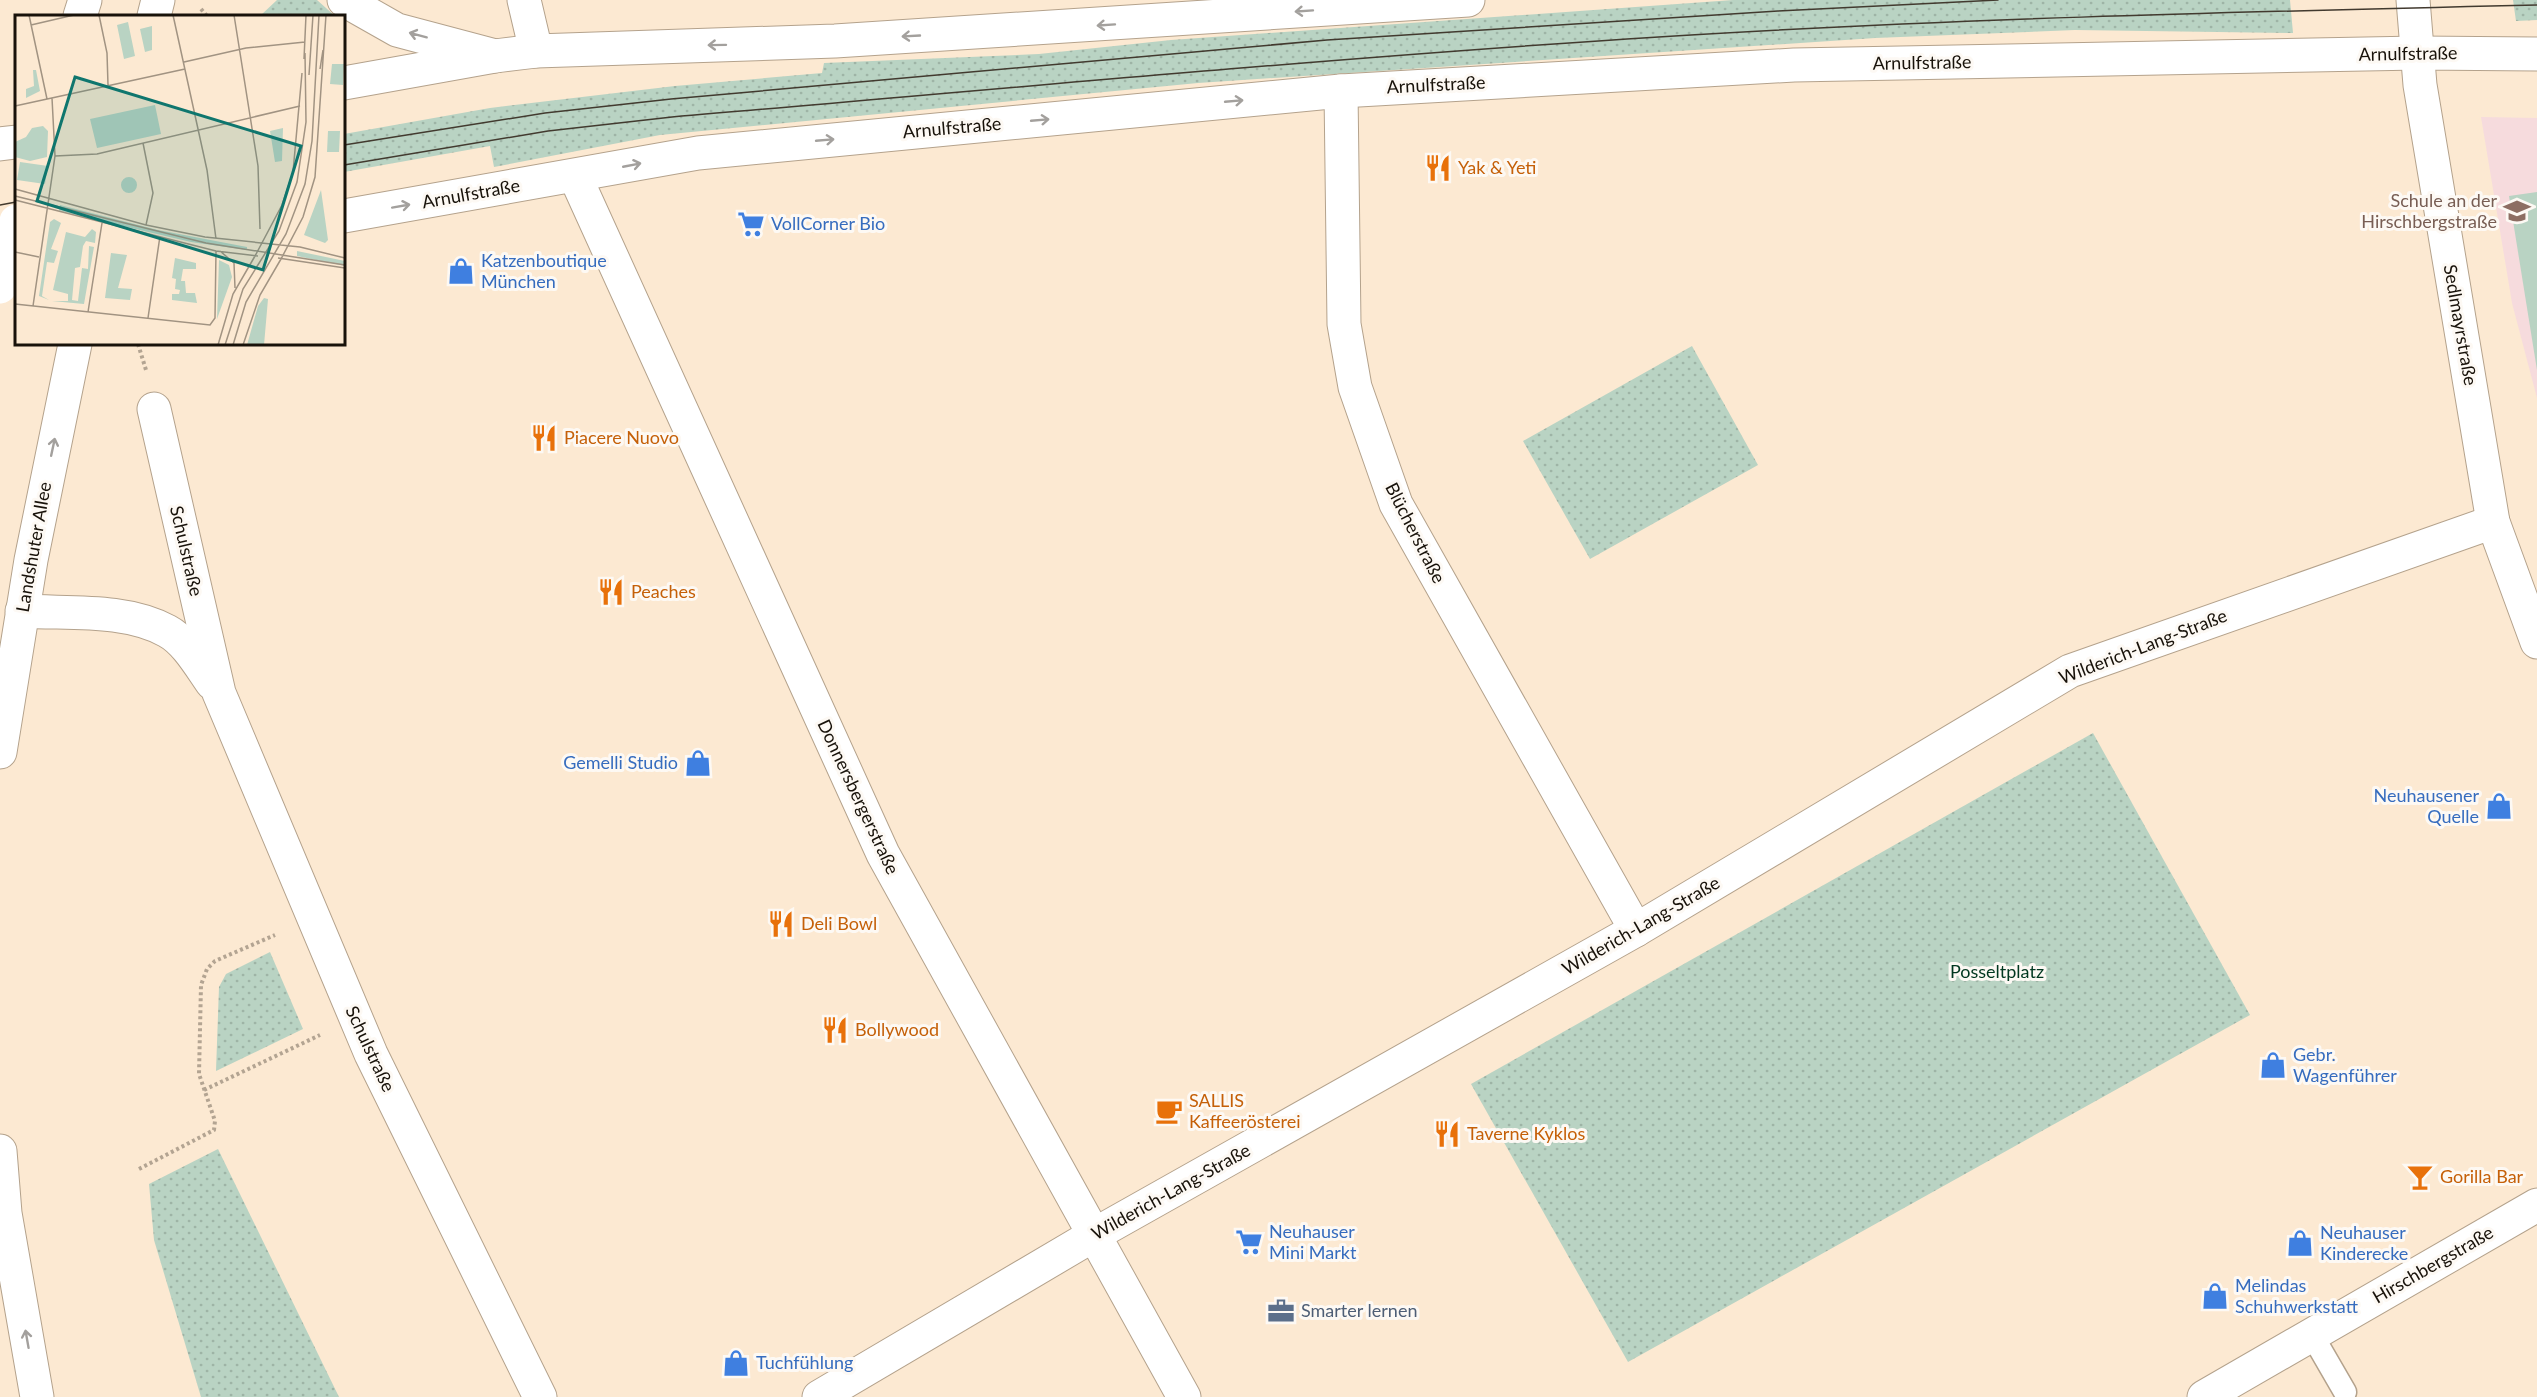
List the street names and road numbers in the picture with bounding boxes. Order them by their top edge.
street label: Arnulfstraße [2358,41,2458,65]
street label: Arnulfstraße [1872,50,1972,74]
street label: Arnulfstraße [1386,70,1486,98]
street label: Arnulfstraße [902,112,1002,142]
street label: Arnulfstraße [420,174,521,212]
street label: Sedlmayrstraße [2440,263,2482,387]
street label: Blücherstraße [1381,479,1451,587]
street label: Landshuter Allee [11,480,55,614]
street label: Schulstraße [166,503,208,598]
street label: Wilderich-Lang-Straße [2055,604,2230,688]
street label: Donnersbergerstraße [813,716,904,878]
street label: Wilderich-Lang-Straße [1558,871,1723,979]
street label: Schulstraße [341,1002,400,1095]
street label: Wilderich-Lang-Straße [1087,1138,1254,1244]
street label: Hirschbergstraße [2368,1221,2497,1308]

